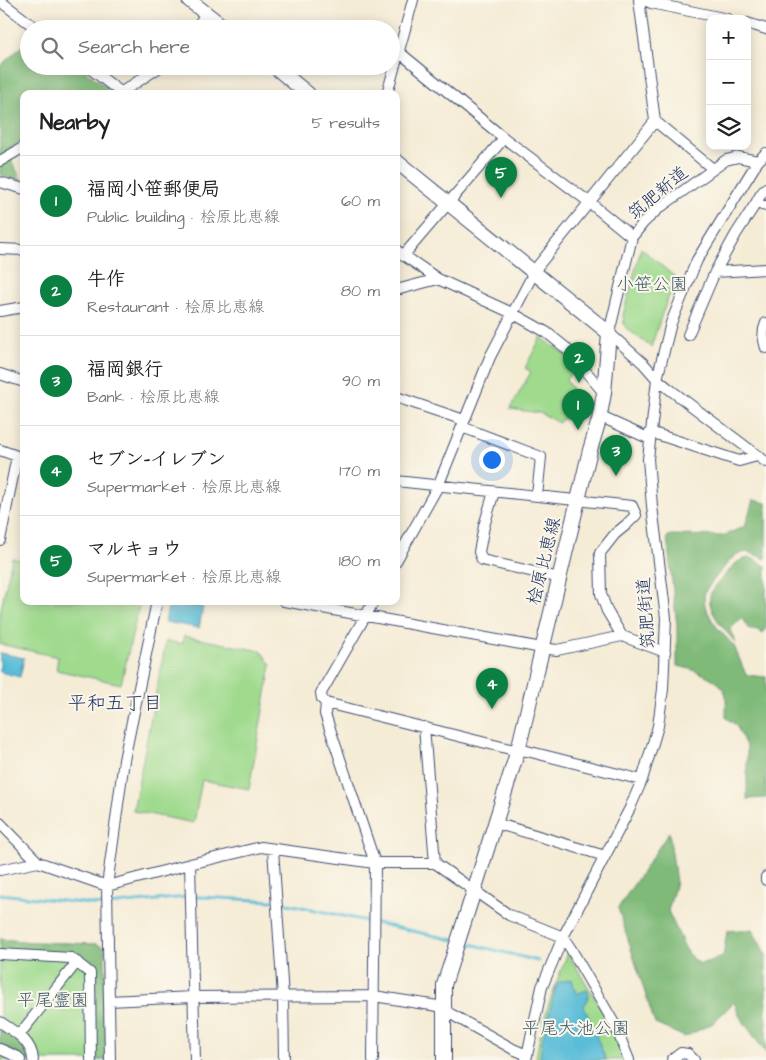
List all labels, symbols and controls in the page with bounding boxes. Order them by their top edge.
map controls [706,15,751,150]
button: + [706,15,751,60]
search box [20,20,400,75]
icon: search [38,34,66,62]
text: Search here [78,34,190,61]
button: − [706,60,751,105]
button: layers [706,105,751,150]
text: Nearby [40,108,110,137]
text: 5 results [312,112,380,134]
pin: 5 [485,157,517,198]
street label: 筑肥新道 [622,160,694,226]
text: 福岡小笹郵便局 [87,176,220,203]
text: 1 [55,190,57,212]
text: 60 m [341,190,380,212]
text: Public building · 桧原比恵線 [87,206,280,228]
text: 牛作 [87,266,125,293]
park label: 小笹公園 [616,272,688,297]
text: 2 [51,280,61,302]
text: 80 m [341,280,380,302]
text: Restaurant · 桧原比恵線 [87,296,264,318]
pin: 2 [563,342,595,383]
text: 福岡銀行 [87,356,163,383]
text: 3 [52,370,60,392]
text: 90 m [342,370,380,392]
text: Bank · 桧原比恵線 [87,386,219,408]
pin: 1 [562,389,594,430]
pin: 3 [600,435,632,476]
text: セブン-イレブン [87,446,226,473]
your location [479,447,505,473]
text: 4 [51,460,61,482]
text: 170 m [339,460,380,482]
text: Supermarket · 桧原比恵線 [87,476,281,498]
street label: 桧原比恵線 [521,514,567,608]
text: マルキョウ [87,536,182,563]
text: 5 [50,550,62,572]
text: 180 m [339,550,380,572]
text: Supermarket · 桧原比恵線 [87,566,281,588]
street label: 筑肥街道 [631,576,661,650]
pin: 4 [476,668,508,709]
district label: 平和五丁目 [67,690,163,717]
park label: 平尾霊園 [17,988,89,1013]
park label: 平尾大池公園 [522,1016,630,1041]

